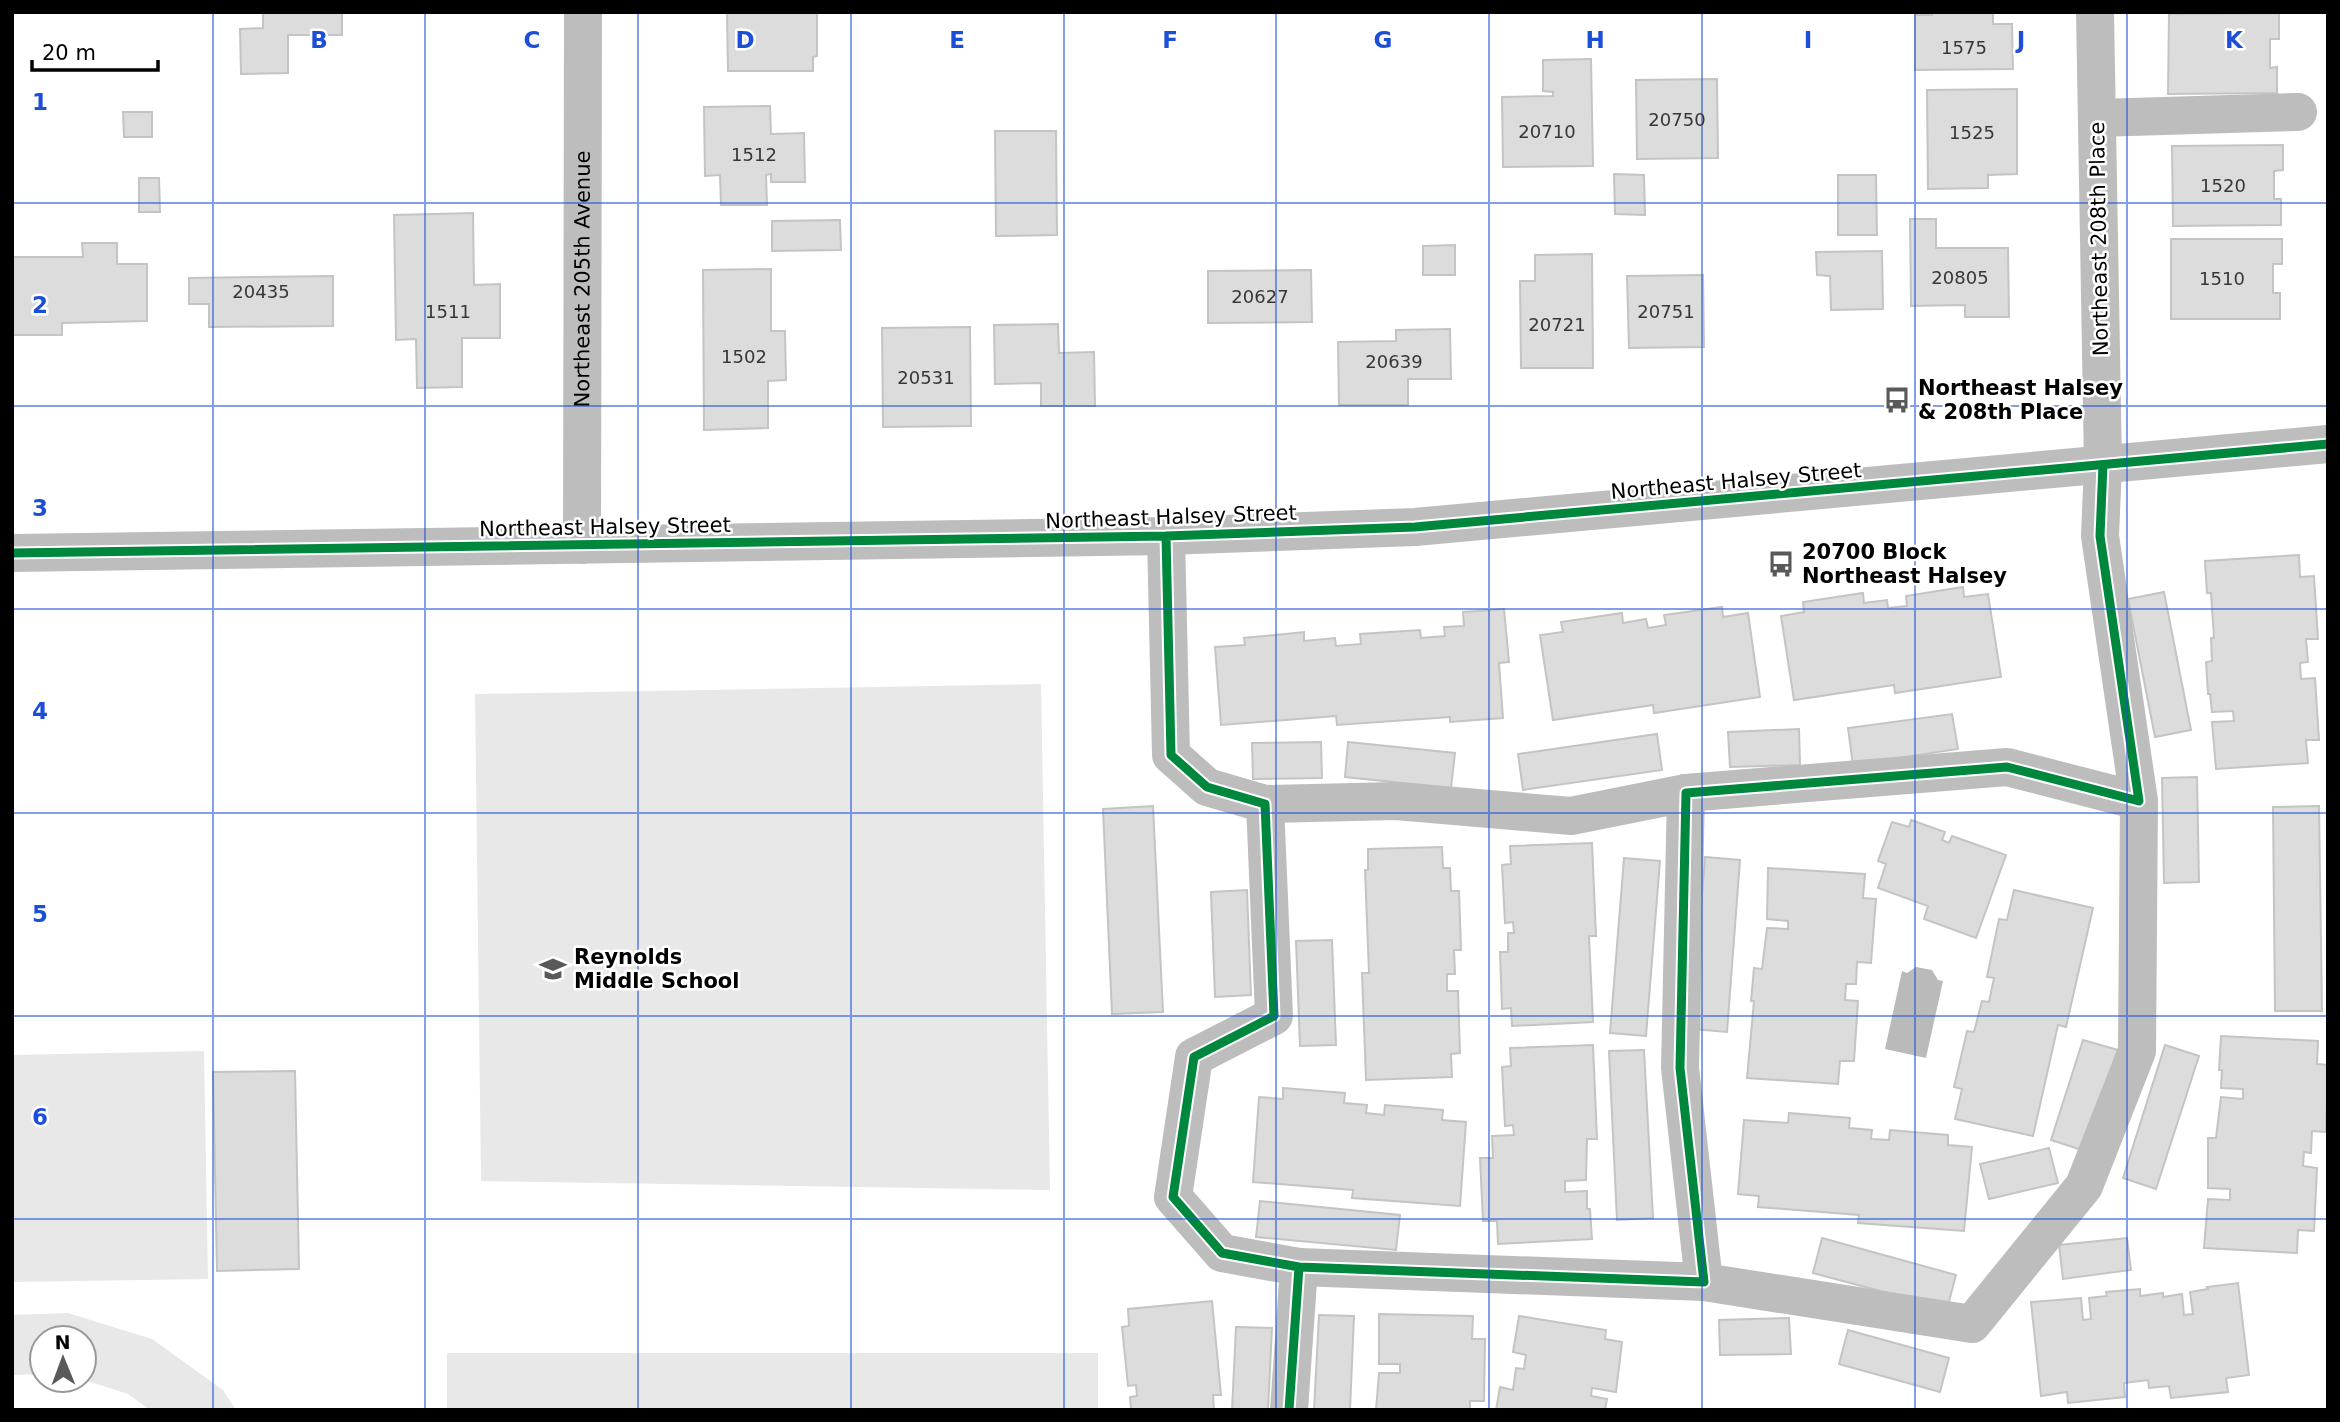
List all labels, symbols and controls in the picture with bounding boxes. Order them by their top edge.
text: B [310,27,328,53]
text: C [524,27,540,53]
text: D [735,27,755,53]
text: E [949,27,965,53]
text: F [1162,27,1178,53]
text: G [1374,27,1392,53]
text: H [1585,27,1605,53]
text: I [1804,27,1812,53]
text: J [2015,27,2025,53]
text: K [2225,27,2244,53]
scale bar [32,28,158,72]
house number: 1575 [1941,37,1987,58]
text: 20 m [42,41,96,65]
text: 1 [32,89,48,115]
house number: 20750 [1648,109,1706,130]
house number: 20710 [1518,121,1576,142]
house number: 1525 [1949,122,1995,143]
street label: Northeast 208th Place [2085,122,2113,356]
house number: 1512 [731,144,777,165]
street label: Northeast 205th Avenue [570,151,595,407]
house number: 1520 [2200,175,2246,196]
house number: 20805 [1931,267,1989,288]
house number: 1510 [2199,268,2245,289]
house number: 20435 [232,281,290,302]
house number: 20627 [1231,286,1289,307]
text: 2 [32,292,48,318]
house number: 1511 [425,301,471,322]
house number: 20751 [1637,301,1695,322]
house number: 20721 [1528,314,1586,335]
house number: 1502 [721,346,767,367]
house number: 20639 [1365,351,1423,372]
house number: 20531 [897,367,955,388]
place label: Northeast Halsey & 208th Place [1918,376,2123,424]
bus stop icon: Northeast Halsey & 208th Place [1882,385,1912,415]
street label: Northeast Halsey Street [1610,458,1862,504]
text: 3 [32,495,48,521]
street label: Northeast Halsey Street [1045,501,1297,533]
street label: Northeast Halsey Street [479,513,731,541]
place label: 20700 Block Northeast Halsey [1802,540,2007,588]
bus stop icon: 20700 Block Northeast Halsey [1766,549,1796,579]
text: 4 [32,698,48,724]
text: 5 [32,901,48,927]
place label: Reynolds Middle School [574,945,740,993]
school or university icon: Reynolds Middle School [538,954,568,984]
text: 6 [32,1104,48,1130]
north arrow [28,1324,98,1394]
text: N [55,1331,71,1353]

